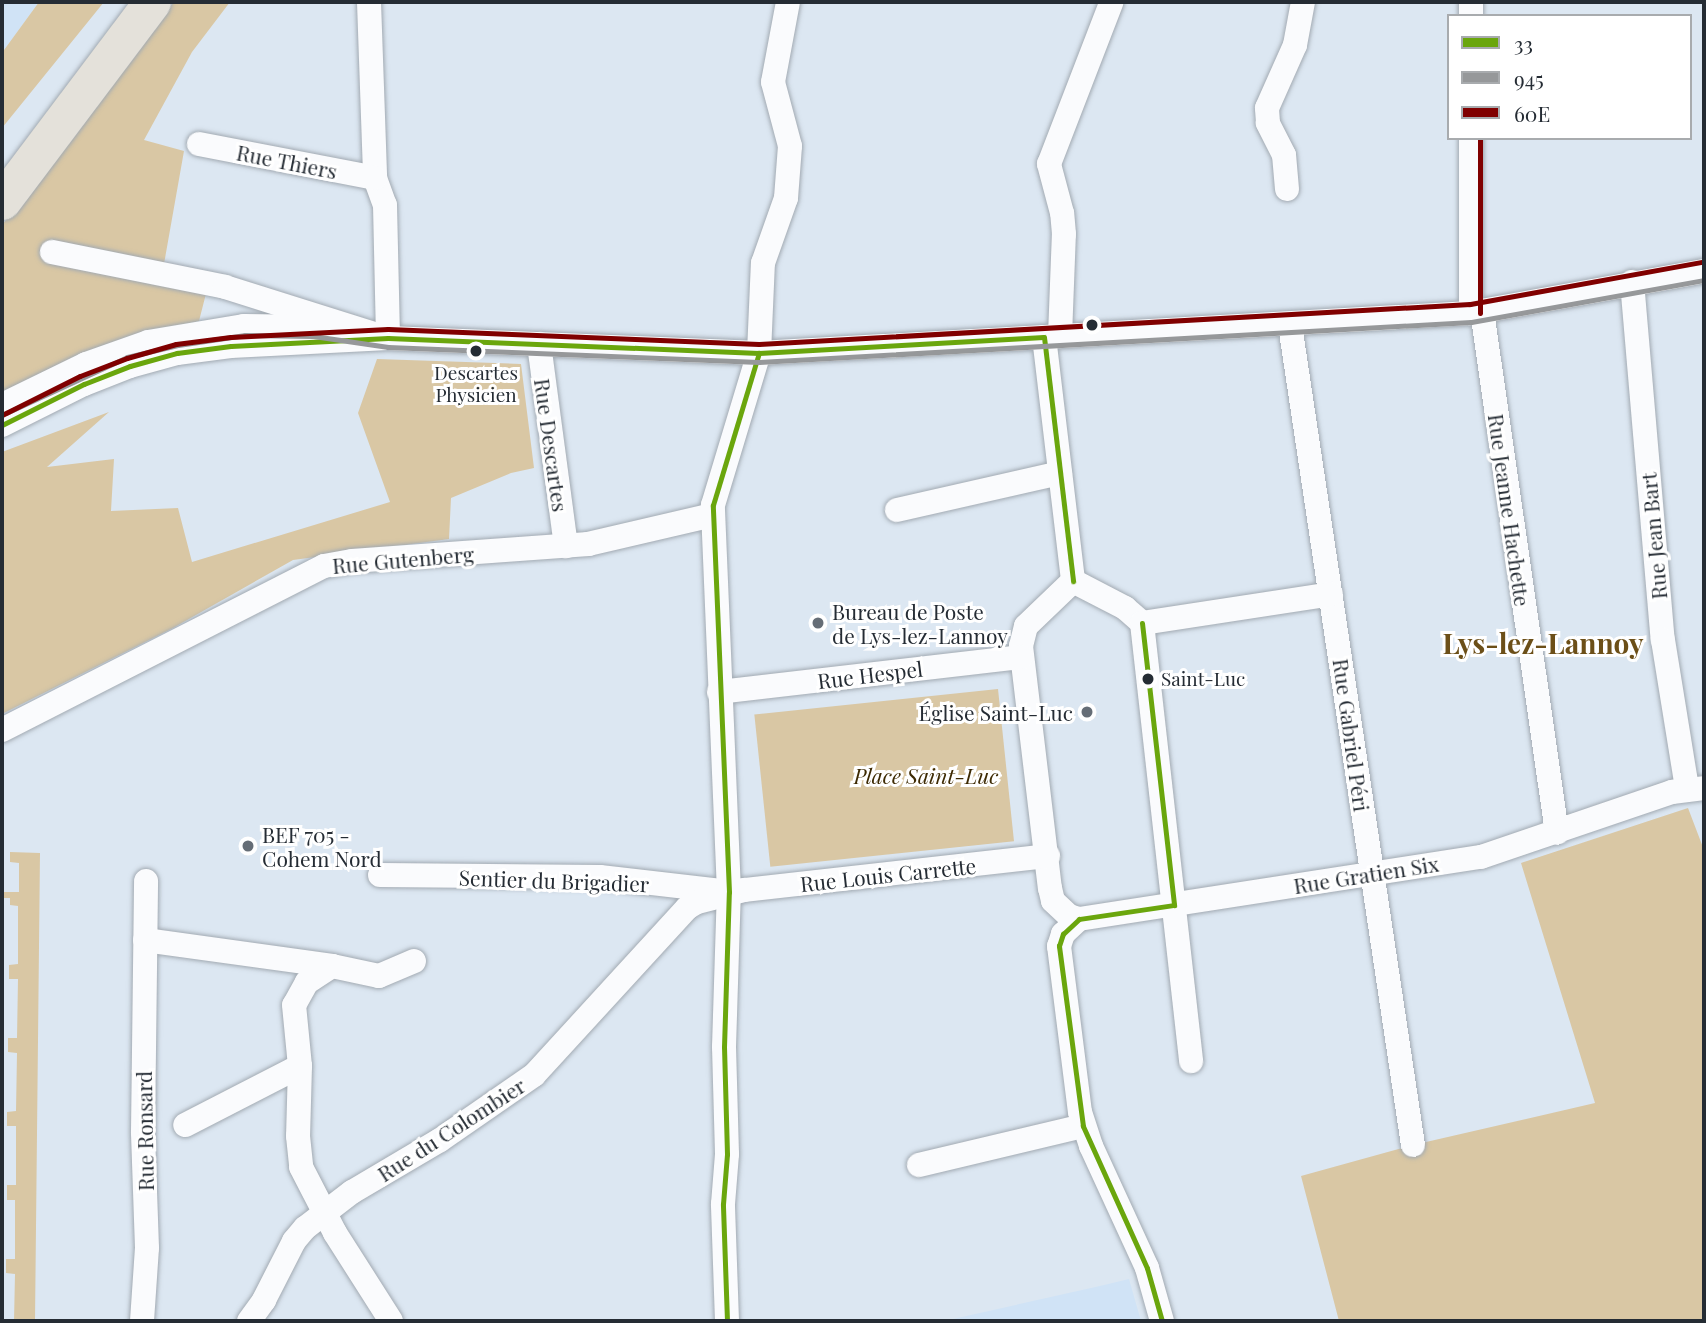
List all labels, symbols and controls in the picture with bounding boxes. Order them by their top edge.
legend [1447,14,1692,140]
text: 33 [1514,29,1533,57]
text: 945 [1514,64,1544,92]
text: 60E [1514,99,1550,127]
street label: Rue Thiers [234,139,340,183]
unlabelled marker [1085,318,1099,332]
marker: Descartes Physicien [469,344,483,358]
place label: Descartes Physicien [434,362,518,406]
street label: Rue Descartes [530,377,574,513]
street label: Rue Jeanne Hachette [1484,412,1536,608]
street label: Rue Jean Bart [1635,471,1671,601]
street label: Rue Gutenberg [331,540,475,578]
place label: Bureau de Poste de Lys-lez-Lannoy [832,598,1008,648]
marker: Bureau de Poste de Lys-lez-Lannoy [810,615,826,631]
district label: Lys-lez-Lannoy [1442,626,1644,660]
street label: Rue Hespel [816,655,924,693]
street label: Rue Gabriel Péri [1329,657,1375,813]
place label: Saint-Luc [1161,668,1245,690]
marker: Saint-Luc [1141,672,1155,686]
place label: Église Saint-Luc [919,699,1073,725]
marker: Église Saint-Luc [1079,704,1095,720]
park label: Place Saint-Luc [854,762,998,788]
place label: BEF 705 - Cohem Nord [262,821,382,871]
marker: BEF 705 - Cohem Nord [240,838,256,854]
street label: Rue Gratien Six [1292,850,1440,898]
street label: Rue Louis Carrette [799,852,977,896]
street label: Sentier du Brigadier [458,864,650,896]
street label: Rue Ronsard [130,1071,158,1191]
street label: Rue du Colombier [372,1072,530,1186]

